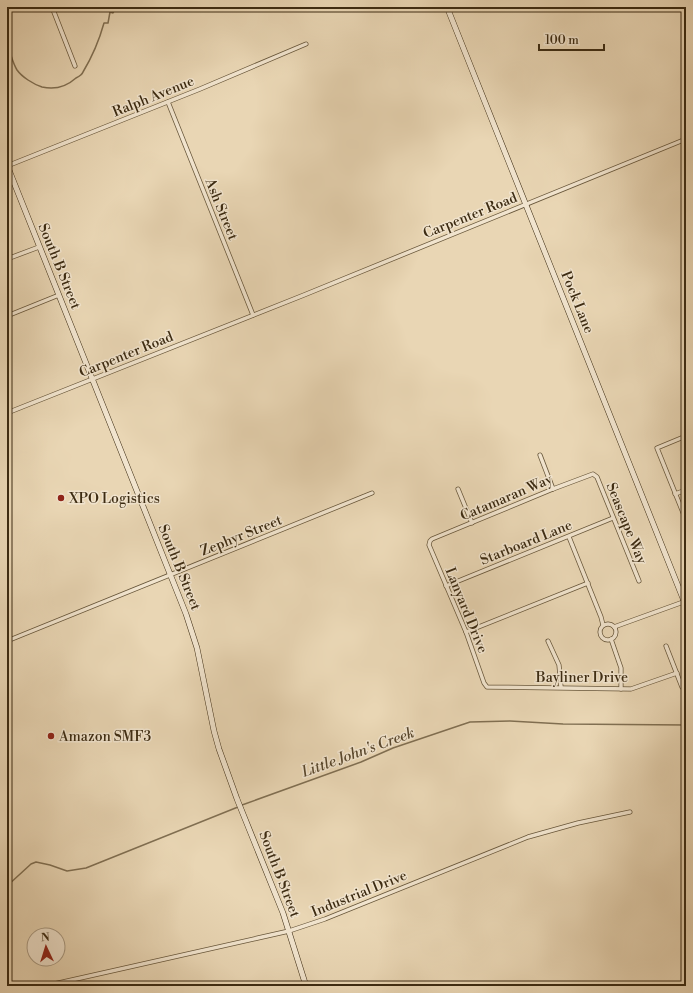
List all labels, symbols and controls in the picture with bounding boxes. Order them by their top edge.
scale bar [539,26,604,52]
text: 100 m [545,33,579,48]
street label: Ralph Avenue [110,72,197,122]
street label: Ash Street [200,175,242,243]
street label: Carpenter Road [421,189,520,243]
street label: South B Street [34,221,84,312]
street label: Pock Lane [556,269,598,336]
street label: Carpenter Road [77,328,176,382]
street label: Catamaran Way [458,470,555,525]
street label: Seascape Way [602,480,651,567]
place label: XPO Logistics [68,490,160,508]
marker: XPO Logistics [56,493,66,503]
street label: Zephyr Street [198,511,285,560]
street label: Starboard Lane [478,516,575,570]
street label: South B Street [154,522,204,613]
street label: Lanyard Drive [441,565,491,656]
street label: Bayliner Drive [535,669,628,687]
water label: Little John's Creek [298,723,417,782]
place label: Amazon SMF3 [58,728,151,746]
marker: Amazon SMF3 [46,731,56,741]
street label: South B Street [254,829,304,920]
street label: Industrial Drive [309,867,410,921]
north arrow [26,927,66,967]
text: N [41,931,50,945]

